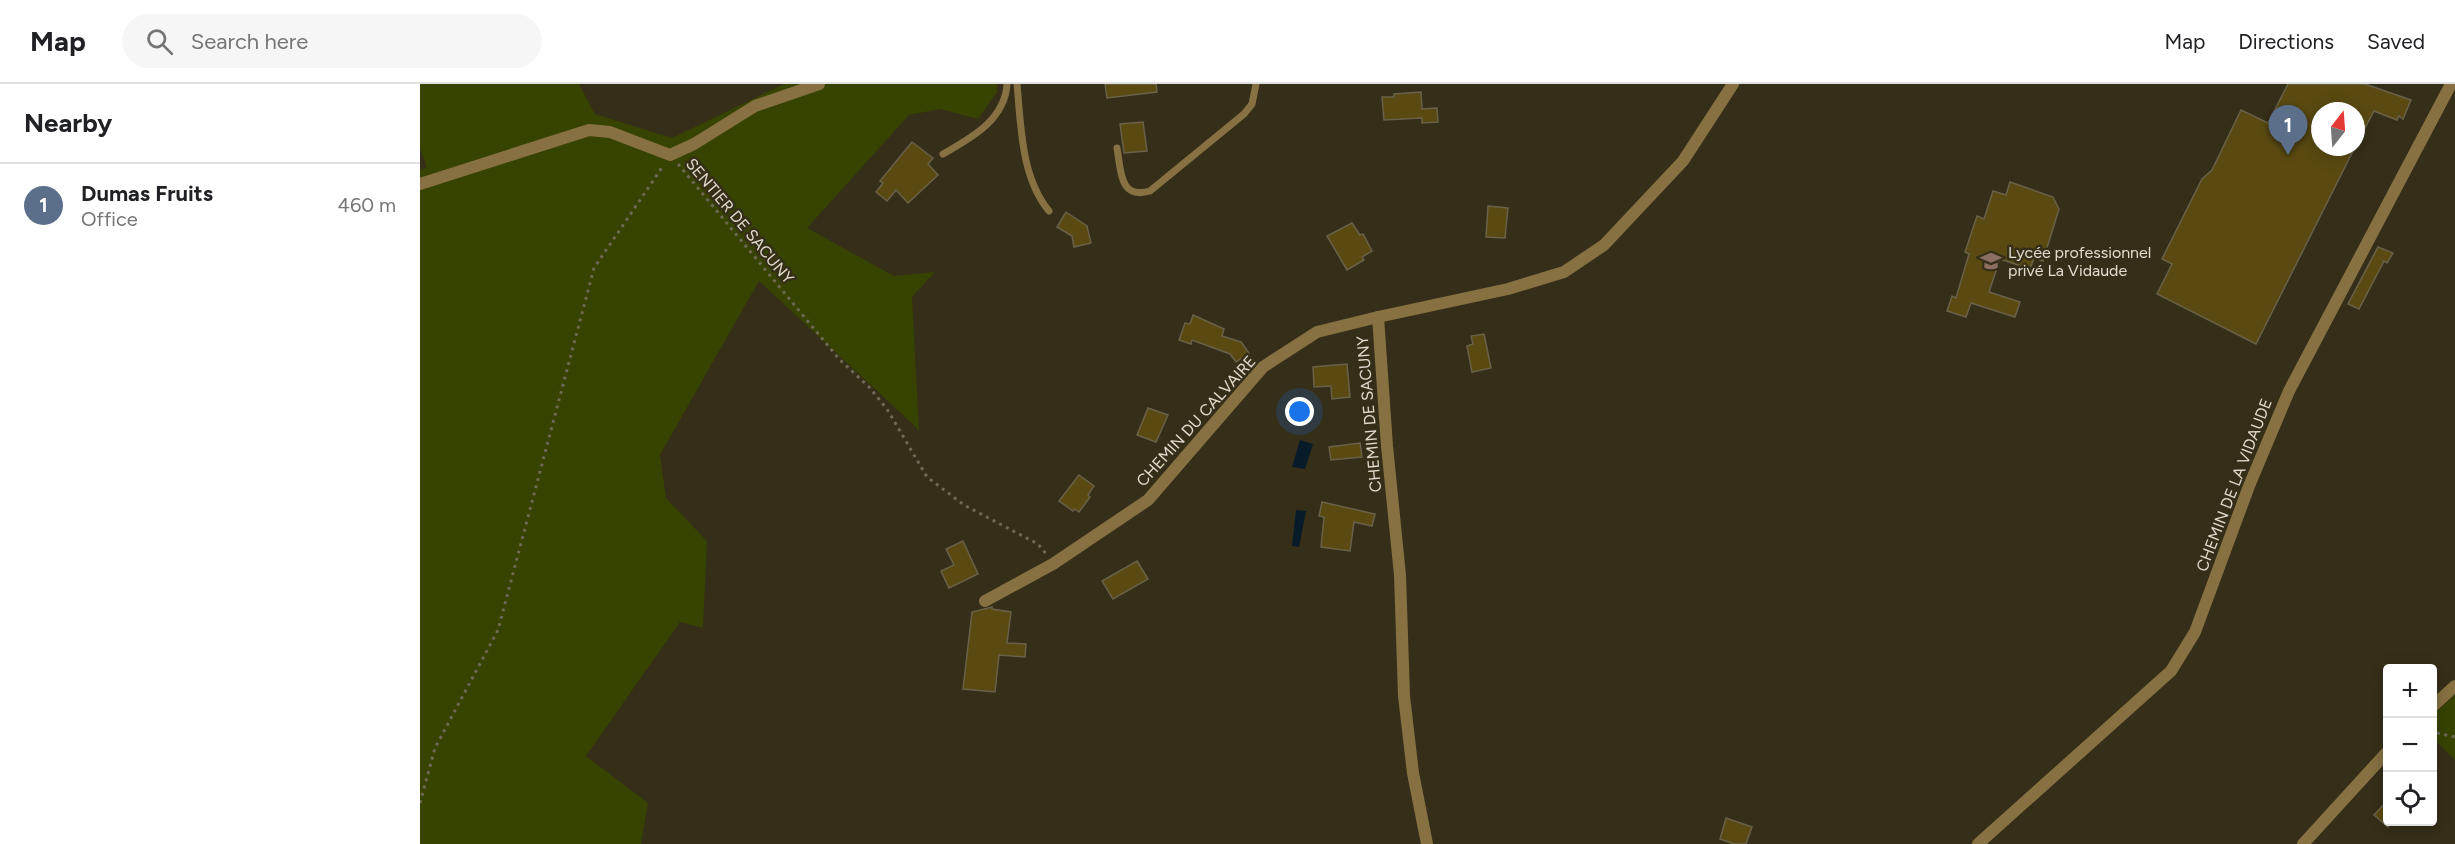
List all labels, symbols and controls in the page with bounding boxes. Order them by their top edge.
search box [122,14,542,68]
text: Map [30,24,86,58]
icon: search [143,25,176,58]
text: Search here [191,28,308,55]
text: Map [2164,29,2205,54]
text: Directions [2238,29,2334,54]
text: Saved [2367,29,2425,54]
north arrow [2311,102,2365,156]
pin: 1 [2268,106,2308,155]
text: Nearby [24,107,112,139]
street label: SENTIER DE SACUNY [682,154,798,288]
text: Dumas Fruits [81,180,213,207]
text: 1 [39,193,48,217]
text: 460 m [337,193,396,217]
text: Office [81,207,138,231]
place label: Lycée professionnel privé La Vidaude [2008,243,2151,280]
school or university icon: Lycée professionnel privé La Vidaude [1979,249,2003,273]
street label: CHEMIN DE SACUNY [1353,335,1385,493]
street label: CHEMIN DU CALVAIRE [1132,352,1260,490]
street label: CHEMIN DE LA VIDAUDE [2192,396,2276,574]
your location [1285,397,1314,426]
map controls [2383,664,2437,826]
button: + [2383,664,2437,718]
button: − [2383,718,2437,772]
button: locate [2383,772,2437,826]

